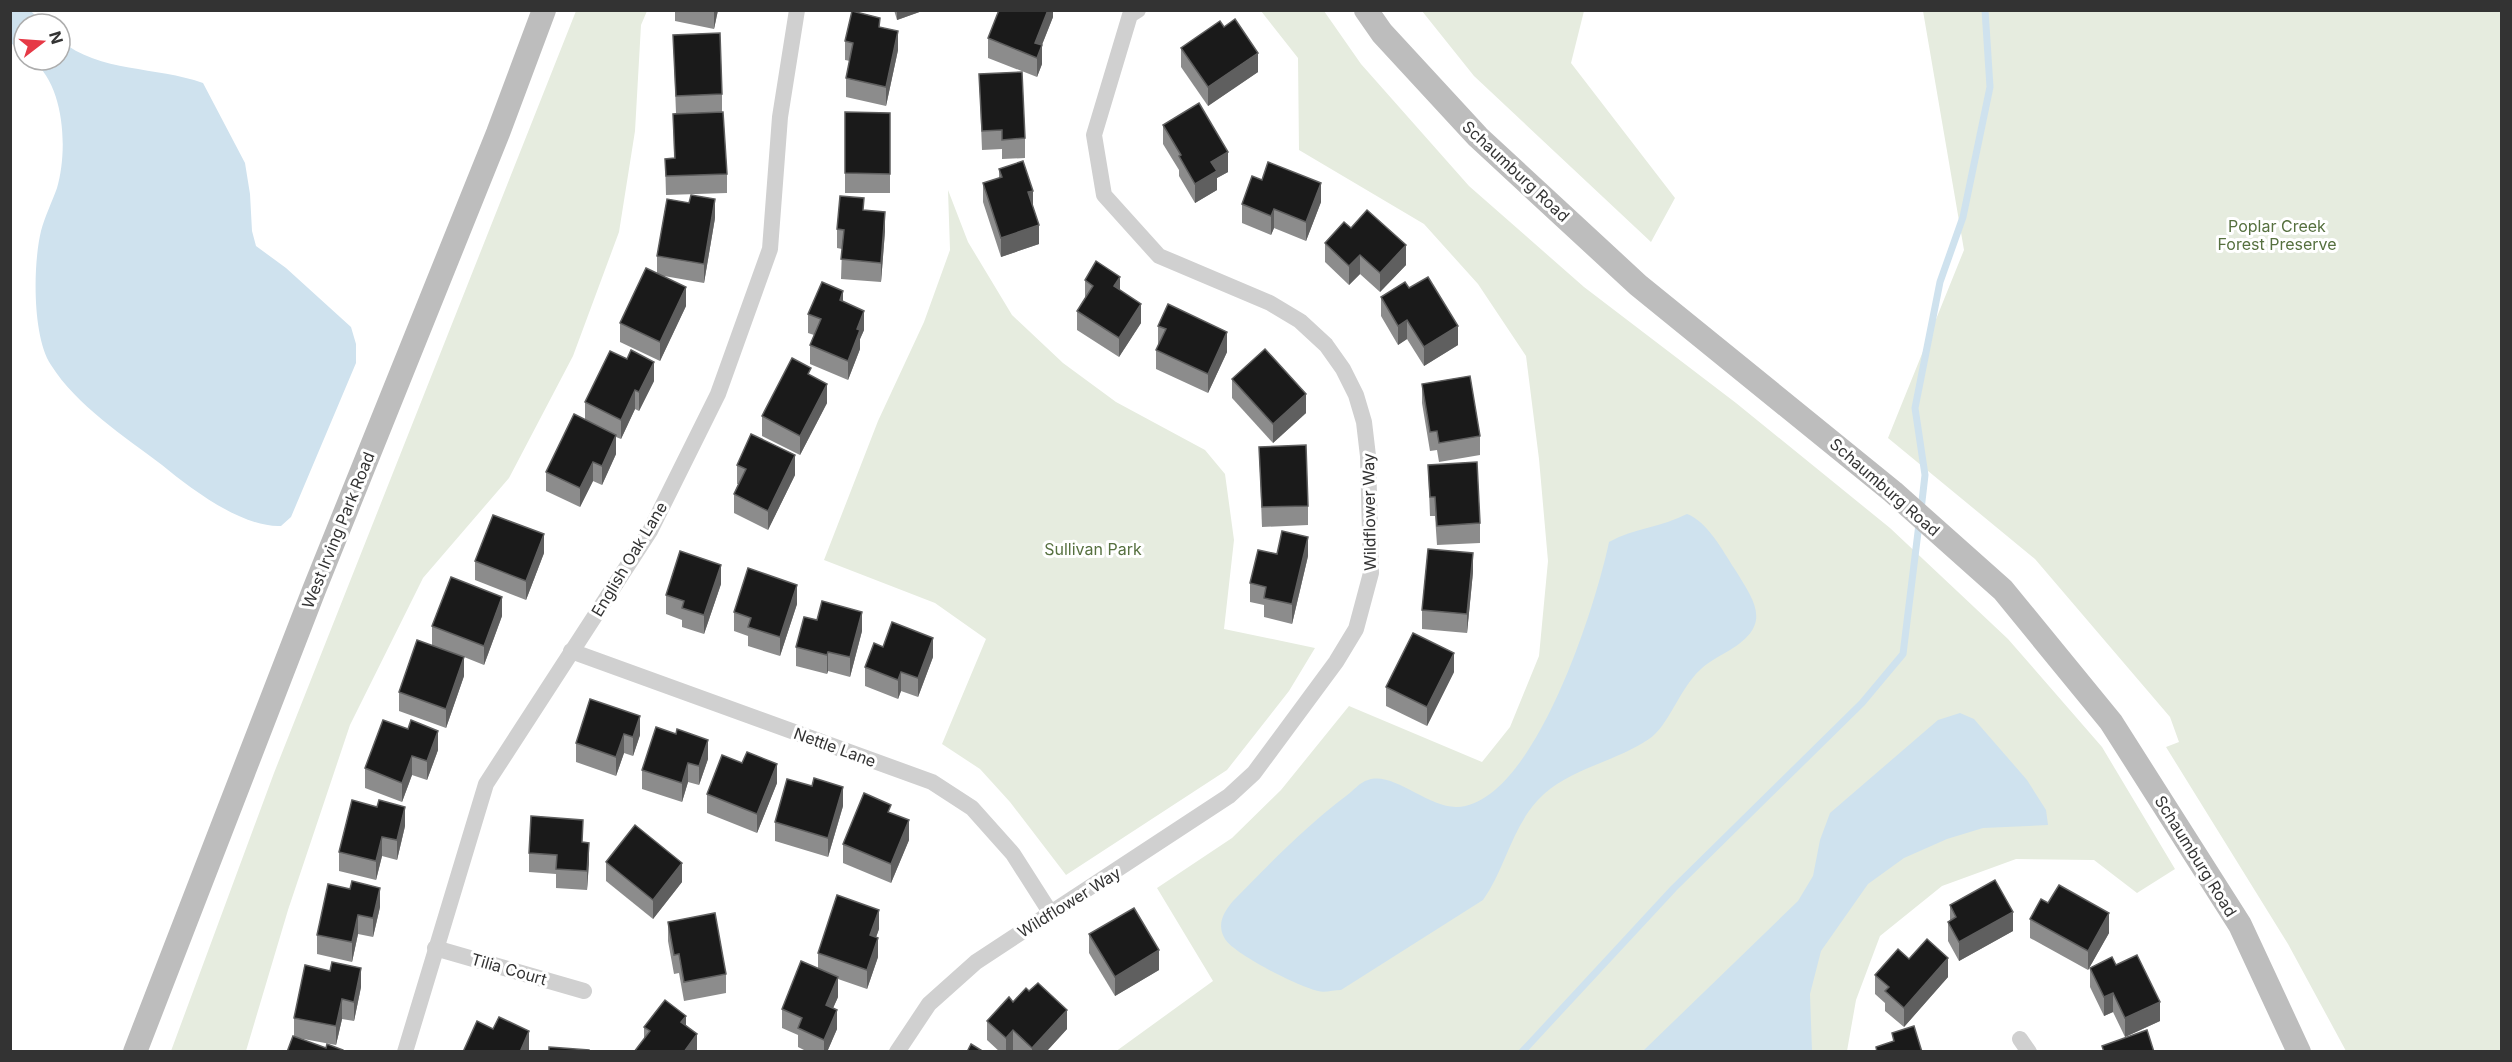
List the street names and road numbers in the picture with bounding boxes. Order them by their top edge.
street label: Schaumburg Road [1458,116,1574,226]
street label: Schaumburg Road [1826,434,1944,540]
street label: West Irving Park Road [297,449,379,611]
street label: Wildflower Way [1358,453,1380,571]
street label: English Oak Lane [587,498,671,620]
street label: Nettle Lane [791,723,879,771]
street label: Schaumburg Road [2151,792,2241,920]
street label: Wildflower Way [1014,862,1124,942]
street label: Tilia Court [469,949,549,989]

